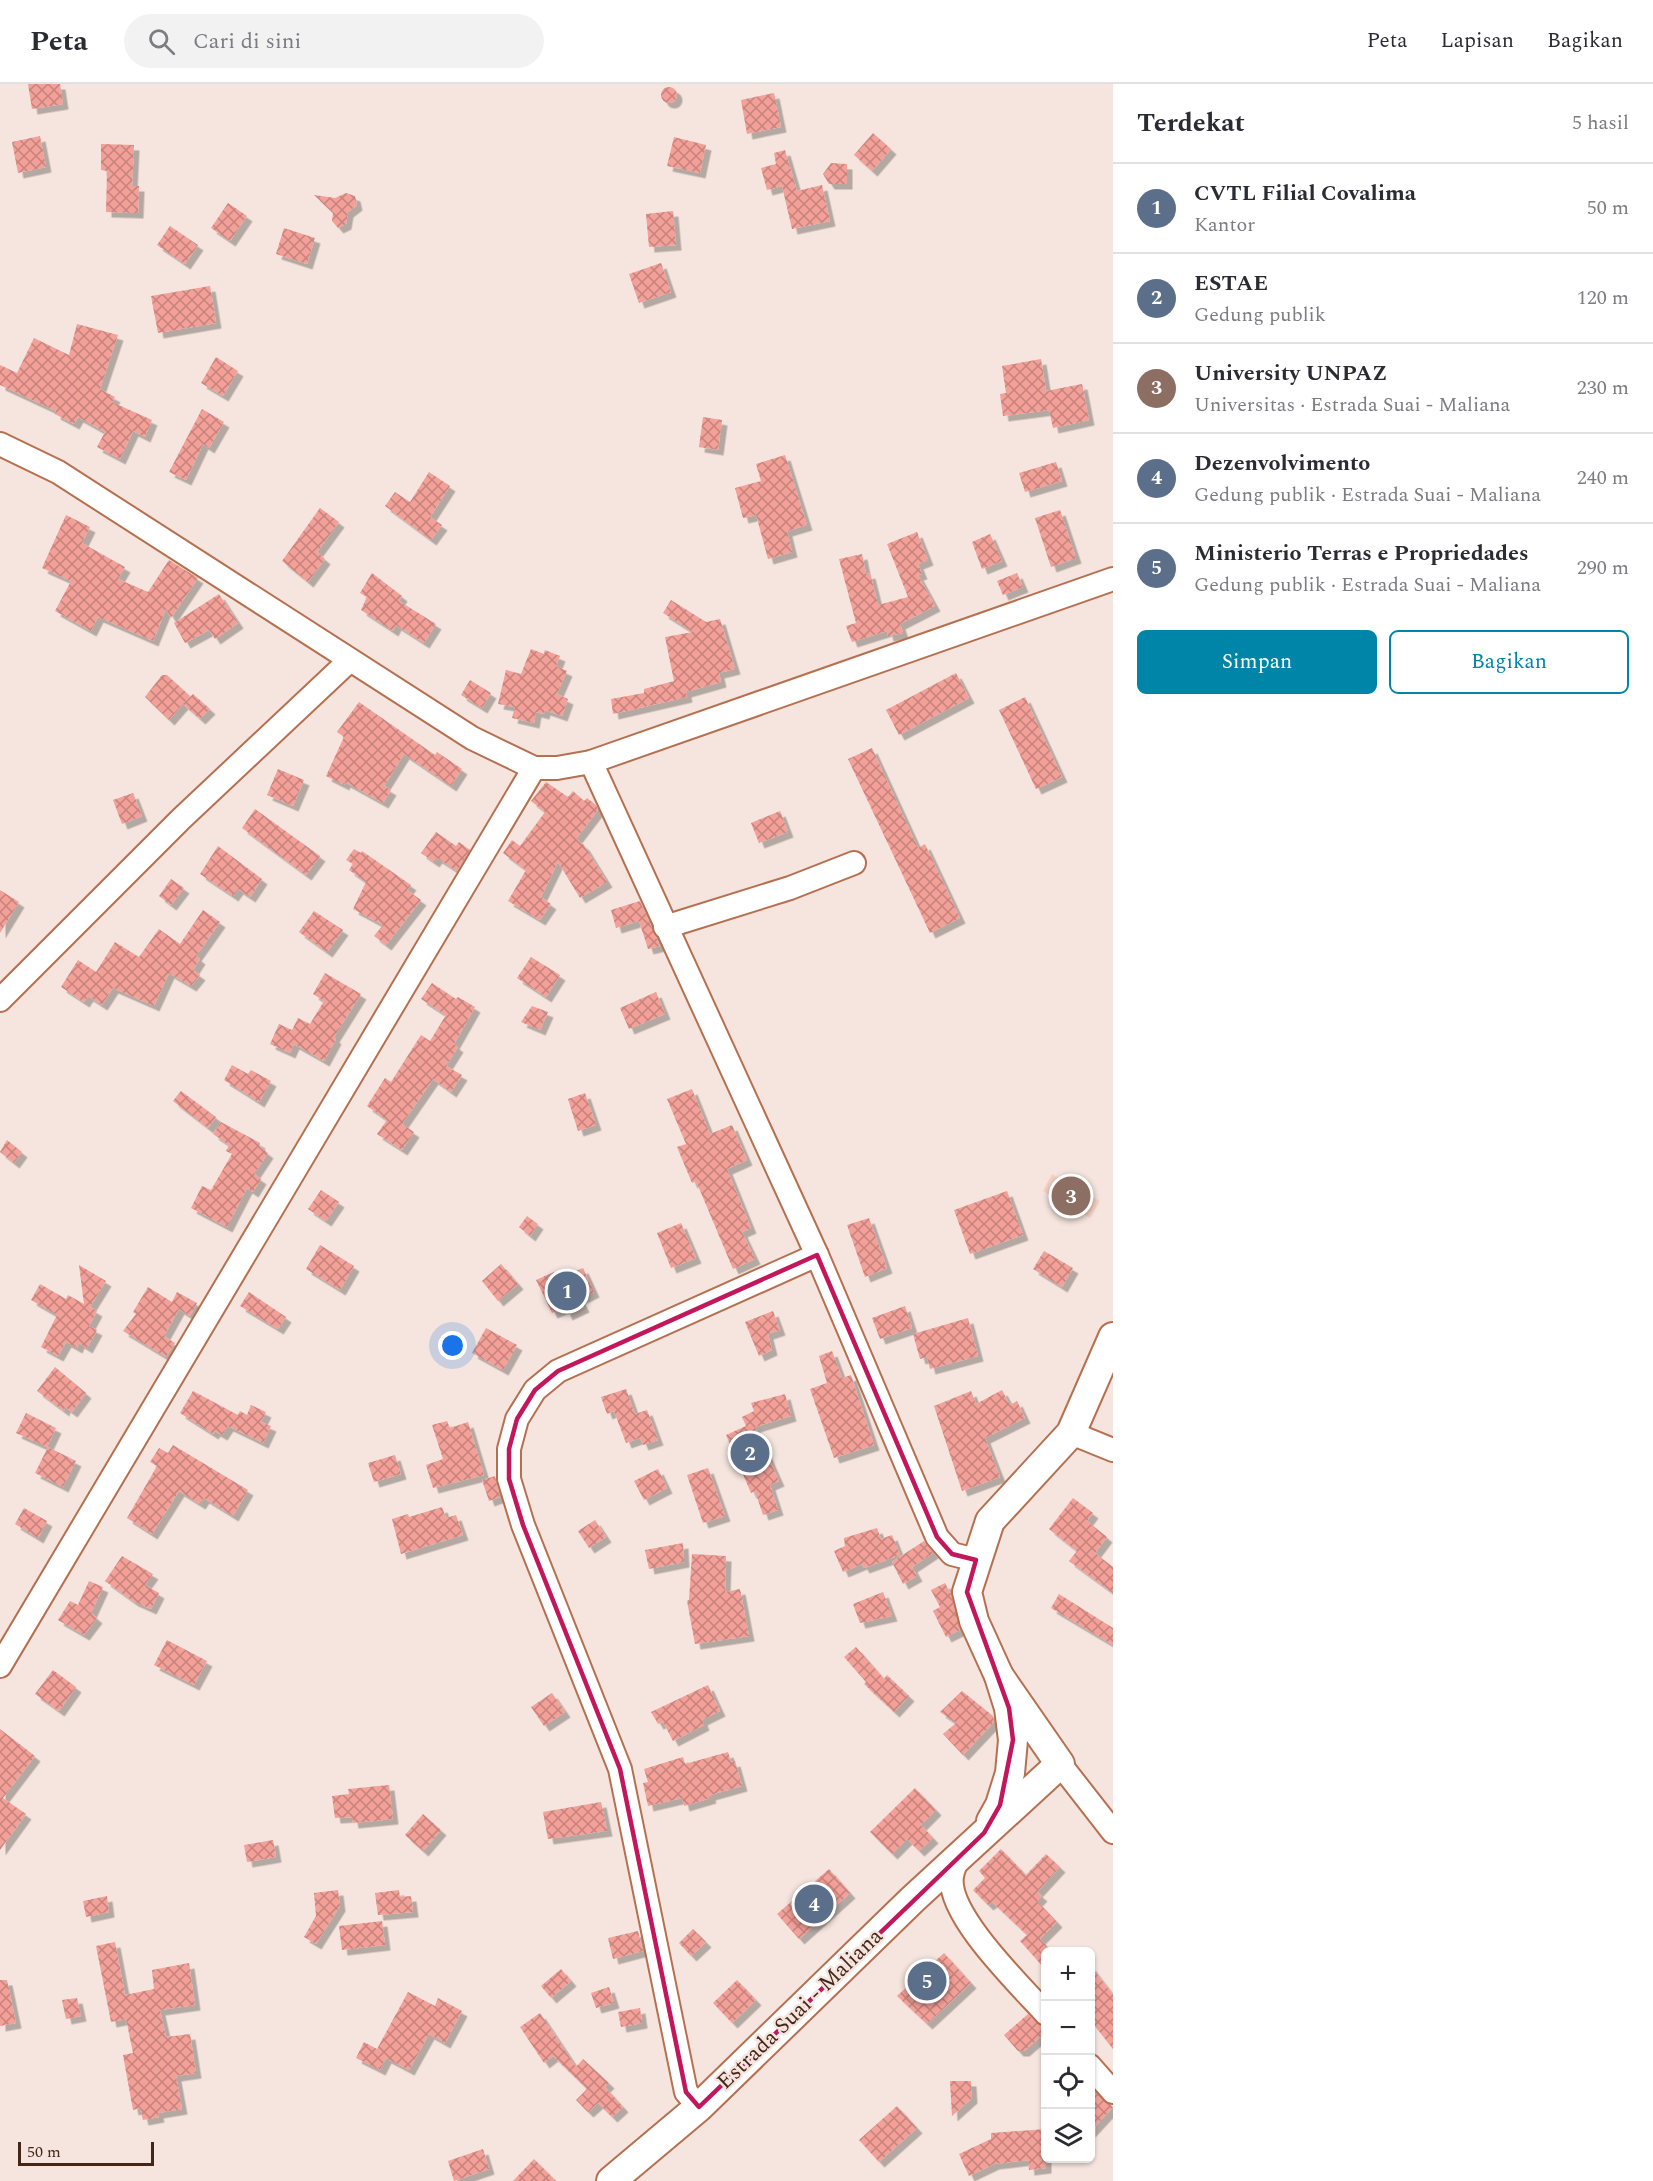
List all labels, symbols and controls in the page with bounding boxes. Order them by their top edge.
search box [124,14,544,68]
text: Peta [30,20,88,63]
icon: search [145,25,178,58]
text: Cari di sini [193,25,301,58]
text: Peta [1367,25,1407,57]
text: Lapisan [1440,25,1514,57]
text: Bagikan [1547,25,1623,57]
text: Terdekat [1137,103,1245,143]
text: 5 hasil [1572,108,1629,138]
text: CVTL Filial Covalima [1194,177,1416,210]
text: 1 [1151,193,1162,223]
text: 50 m [1587,193,1629,223]
text: Kantor [1194,210,1255,240]
text: ESTAE [1194,267,1268,300]
text: 2 [1151,283,1162,313]
text: 120 m [1577,283,1629,313]
text: Gedung publik [1194,300,1326,330]
text: University UNPAZ [1194,357,1387,390]
text: 3 [1151,373,1162,403]
text: 230 m [1577,373,1629,403]
text: Universitas · Estrada Suai - Maliana [1194,390,1510,420]
text: Dezenvolvimento [1194,447,1370,480]
text: 4 [1151,463,1162,493]
text: 240 m [1577,463,1629,493]
text: Gedung publik · Estrada Suai - Maliana [1194,480,1541,510]
text: Ministerio Terras e Propriedades [1194,537,1529,570]
text: 5 [1151,553,1162,583]
text: 290 m [1577,553,1629,583]
text: Gedung publik · Estrada Suai - Maliana [1194,570,1541,600]
button: Simpan [1137,630,1377,694]
button: Bagikan [1389,630,1629,694]
pin: 3 [1052,1174,1090,1218]
pin: 1 [548,1268,586,1314]
your location [438,1331,467,1360]
pin: 2 [730,1430,770,1476]
pin: 4 [794,1882,834,1926]
street label: Estrada Suai - Maliana [709,1921,891,2097]
map controls [1041,1947,1095,2163]
button: + [1041,1947,1095,2001]
pin: 5 [908,1958,946,2004]
button: − [1041,2001,1095,2055]
button: locate [1041,2055,1095,2109]
button: layers [1041,2109,1095,2163]
scale bar [18,2139,154,2166]
text: 50 m [27,2140,61,2164]

